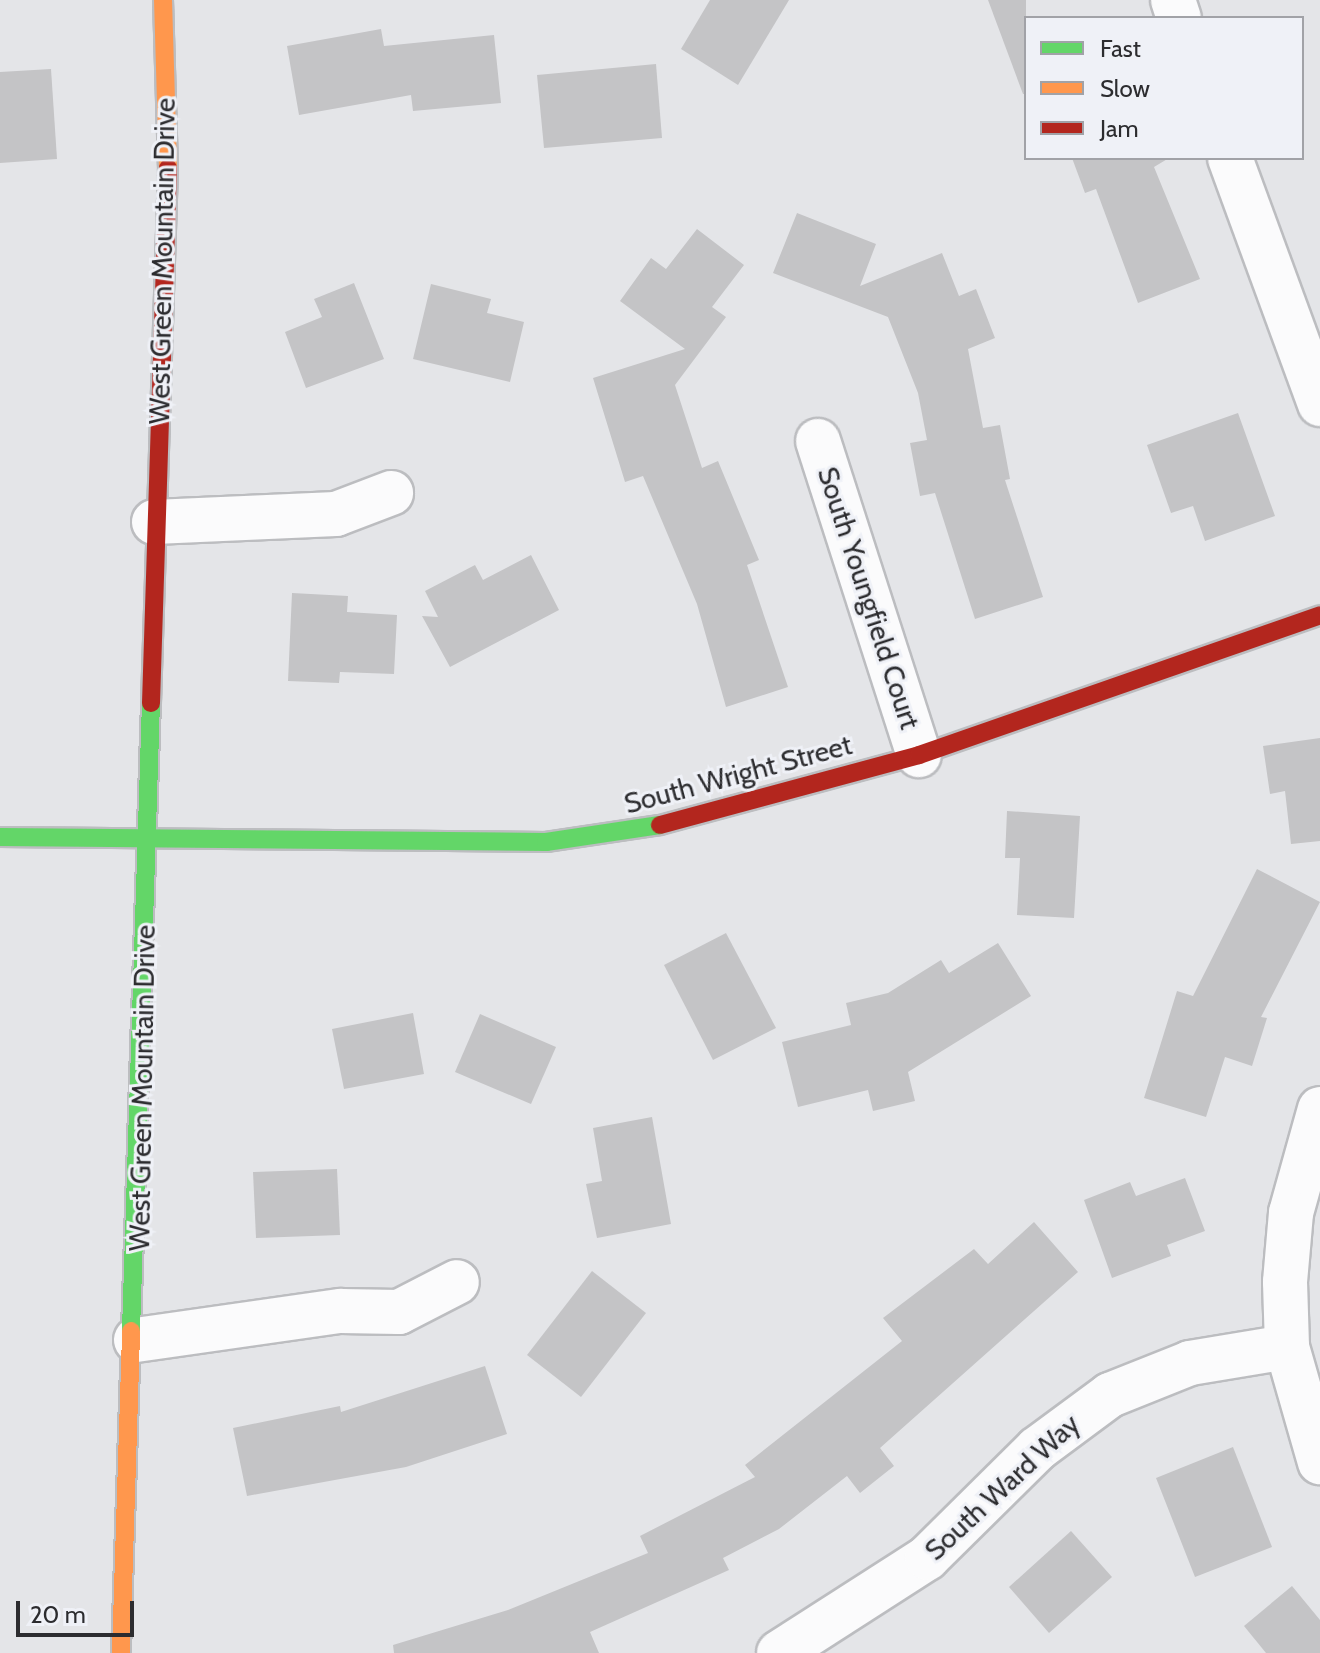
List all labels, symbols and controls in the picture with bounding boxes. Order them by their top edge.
legend [1024,16,1304,160]
text: Fast [1100,34,1141,63]
text: Slow [1100,74,1150,103]
street label: West Green Mountain Drive [142,98,182,424]
text: Jam [1100,114,1138,143]
street label: South Youngfield Court [811,463,927,733]
street label: South Wright Street [620,727,856,821]
street label: West Green Mountain Drive [122,925,162,1251]
street label: South Ward Way [918,1407,1086,1567]
scale bar [20,1585,138,1635]
text: 20 m [30,1600,86,1629]

